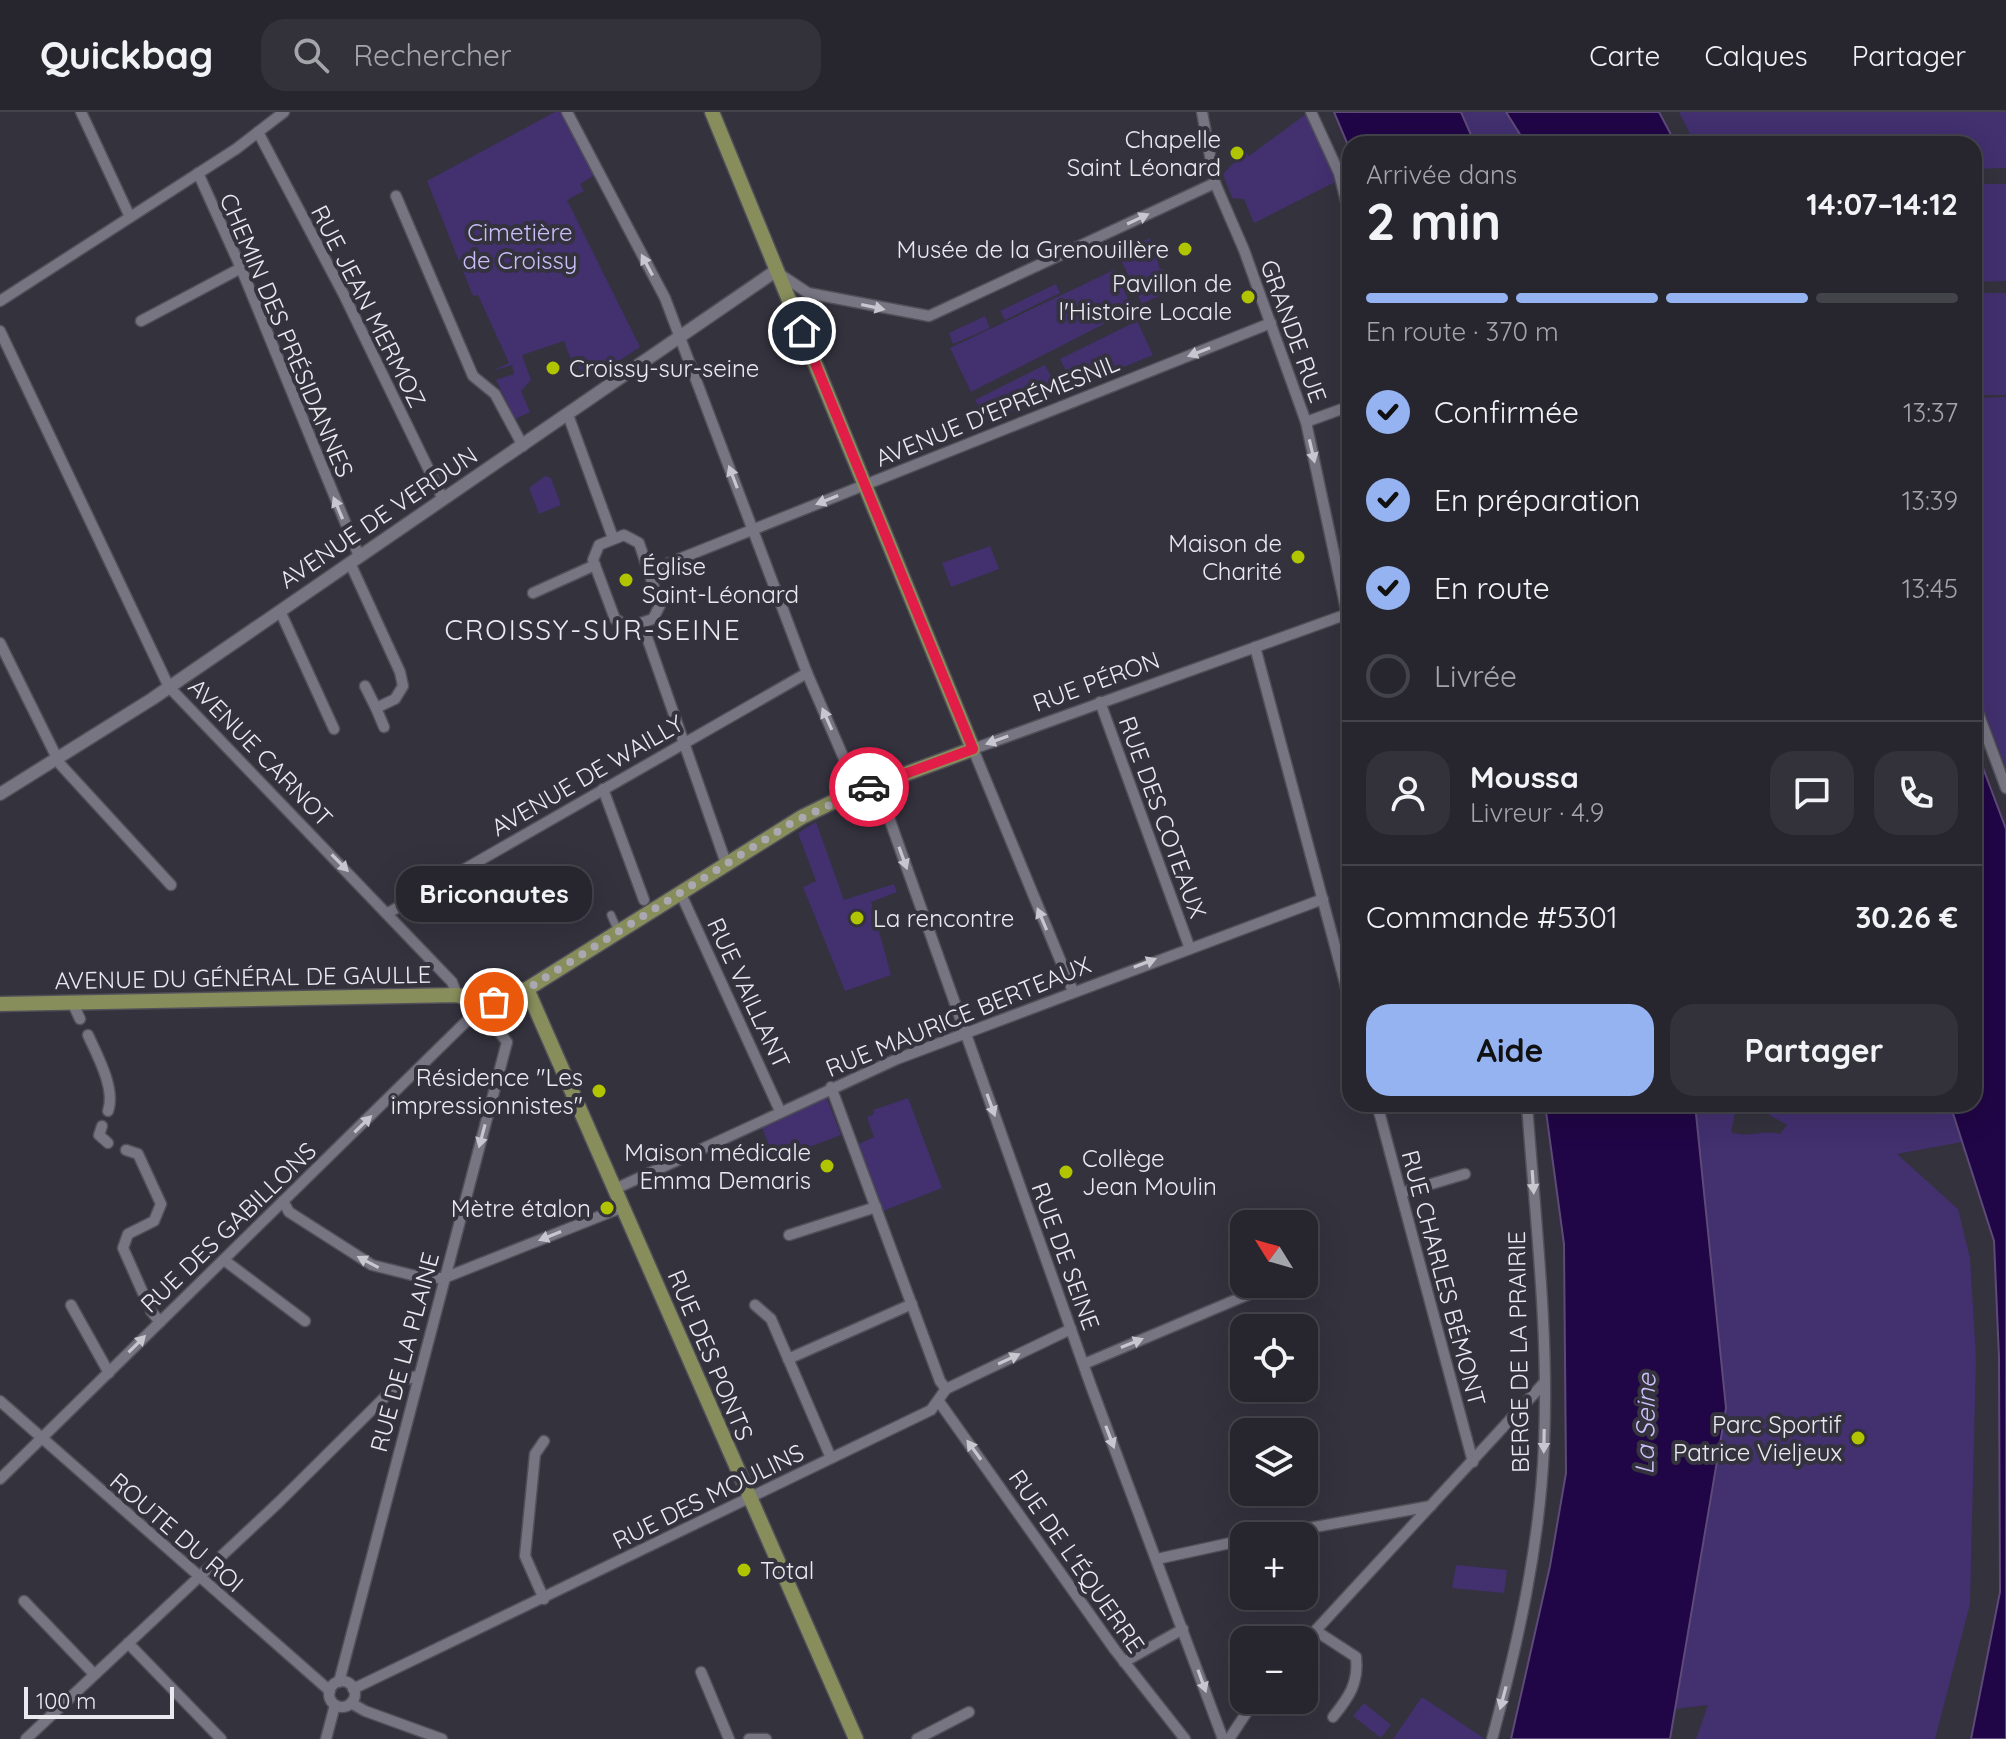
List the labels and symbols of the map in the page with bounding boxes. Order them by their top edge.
place label: Chapelle Saint Léonard [1067,124,1221,182]
marker: Chapelle Saint Léonard [1228,144,1246,162]
street label: CHEMIN DES PRÉSIDANNES [213,188,361,482]
street label: RUE JEAN MERMOZ [305,200,433,412]
one-way arrow [1126,212,1150,226]
park label: Cimetière de Croissy [463,217,577,275]
place label: Musée de la Grenouillère [897,234,1169,264]
marker: Musée de la Grenouillère [1176,240,1194,258]
one-way arrow [640,253,653,276]
street label: GRANDE RUE [1254,255,1334,407]
place label: Pavillon de l'Histoire Locale [1059,268,1232,326]
marker: Pavillon de l'Histoire Locale [1239,288,1257,306]
pin [768,297,836,365]
one-way arrow [861,301,886,314]
one-way arrow [1187,346,1211,359]
street label: AVENUE D'EPRÉMESNIL [871,347,1124,473]
place label: Croissy-sur-seine [569,353,759,383]
marker: Croissy-sur-seine [544,359,562,377]
one-way arrow [1306,439,1319,464]
street label: AVENUE DE VERDUN [273,440,483,594]
one-way arrow [726,465,739,489]
one-way arrow [815,494,839,507]
one-way arrow [331,496,344,520]
place label: Maison de Charité [1168,528,1282,586]
marker: Maison de Charité [1289,548,1307,566]
place label: Église Saint-Léonard [642,551,799,609]
marker: Église Saint-Léonard [617,571,635,589]
district label: CROISSY-SUR-SEINE [444,612,742,647]
street label: RUE PÉRON [1028,644,1164,718]
street label: AVENUE CARNOT [183,672,339,832]
one-way arrow [821,707,834,731]
street label: AVENUE DE WAILLY [486,708,688,842]
street label: RUE DES COTEAUX [1113,712,1213,922]
one-way arrow [985,734,1009,747]
courier [829,747,909,827]
one-way arrow [897,846,910,870]
one-way arrow [331,854,349,873]
callout: Briconautes [396,866,592,922]
place label: La rencontre [873,903,1014,933]
one-way arrow [1036,908,1049,931]
marker: La rencontre [848,909,866,927]
street label: RUE VAILLANT [701,913,797,1073]
street label: RUE MAURICE BERTEAUX [821,949,1095,1083]
one-way arrow [1133,956,1157,969]
street label: AVENUE DU GÉNÉRAL DE GAULLE [54,959,432,995]
pin [460,968,528,1036]
place label: Résidence "Les impressionnistes" [391,1062,583,1120]
marker: Résidence "Les impressionnistes" [590,1082,608,1100]
one-way arrow [985,1094,997,1118]
one-way arrow [353,1115,372,1133]
one-way arrow [475,1123,487,1148]
street label: RUE DES GABILLONS [134,1135,322,1319]
place label: Maison médicale Emma Demaris [624,1137,811,1195]
place label: Collège Jean Moulin [1082,1143,1217,1201]
street label: RUE CHARLES BÉMONT [1395,1147,1493,1409]
marker: Maison médicale Emma Demaris [818,1157,836,1175]
marker: Collège Jean Moulin [1057,1163,1075,1181]
one-way arrow [1527,1170,1540,1195]
street label: RUE DE SEINE [1025,1178,1107,1334]
place label: Mètre étalon [451,1193,591,1223]
marker: Mètre étalon [598,1199,616,1217]
north arrow [1230,1210,1318,1298]
one-way arrow [538,1230,562,1243]
street label: BERGE DE LA PRAIRIE [1501,1231,1535,1473]
street label: RUE DE LA PLAINE [363,1249,445,1455]
one-way arrow [357,1255,380,1268]
street label: RUE DES PONTS [662,1265,760,1445]
one-way arrow [127,1335,146,1354]
one-way arrow [1120,1336,1144,1349]
one-way arrow [997,1352,1021,1366]
water label: La Seine [1628,1372,1662,1475]
place label: Parc Sportif Patrice Vieljeux [1673,1409,1842,1467]
one-way arrow [1104,1425,1117,1449]
one-way arrow [1538,1429,1550,1454]
marker: Parc Sportif Patrice Vieljeux [1849,1429,1867,1447]
street label: RUE DES MOULINS [607,1437,809,1555]
one-way arrow [966,1440,982,1461]
street label: RUE DE L'ÉQUERRE [1003,1464,1151,1658]
street label: ROUTE DU ROI [104,1466,250,1598]
place label: Total [760,1555,814,1585]
marker: Total [735,1561,753,1579]
one-way arrow [1196,1669,1209,1693]
scale bar [24,1683,174,1719]
one-way arrow [1496,1686,1509,1710]

